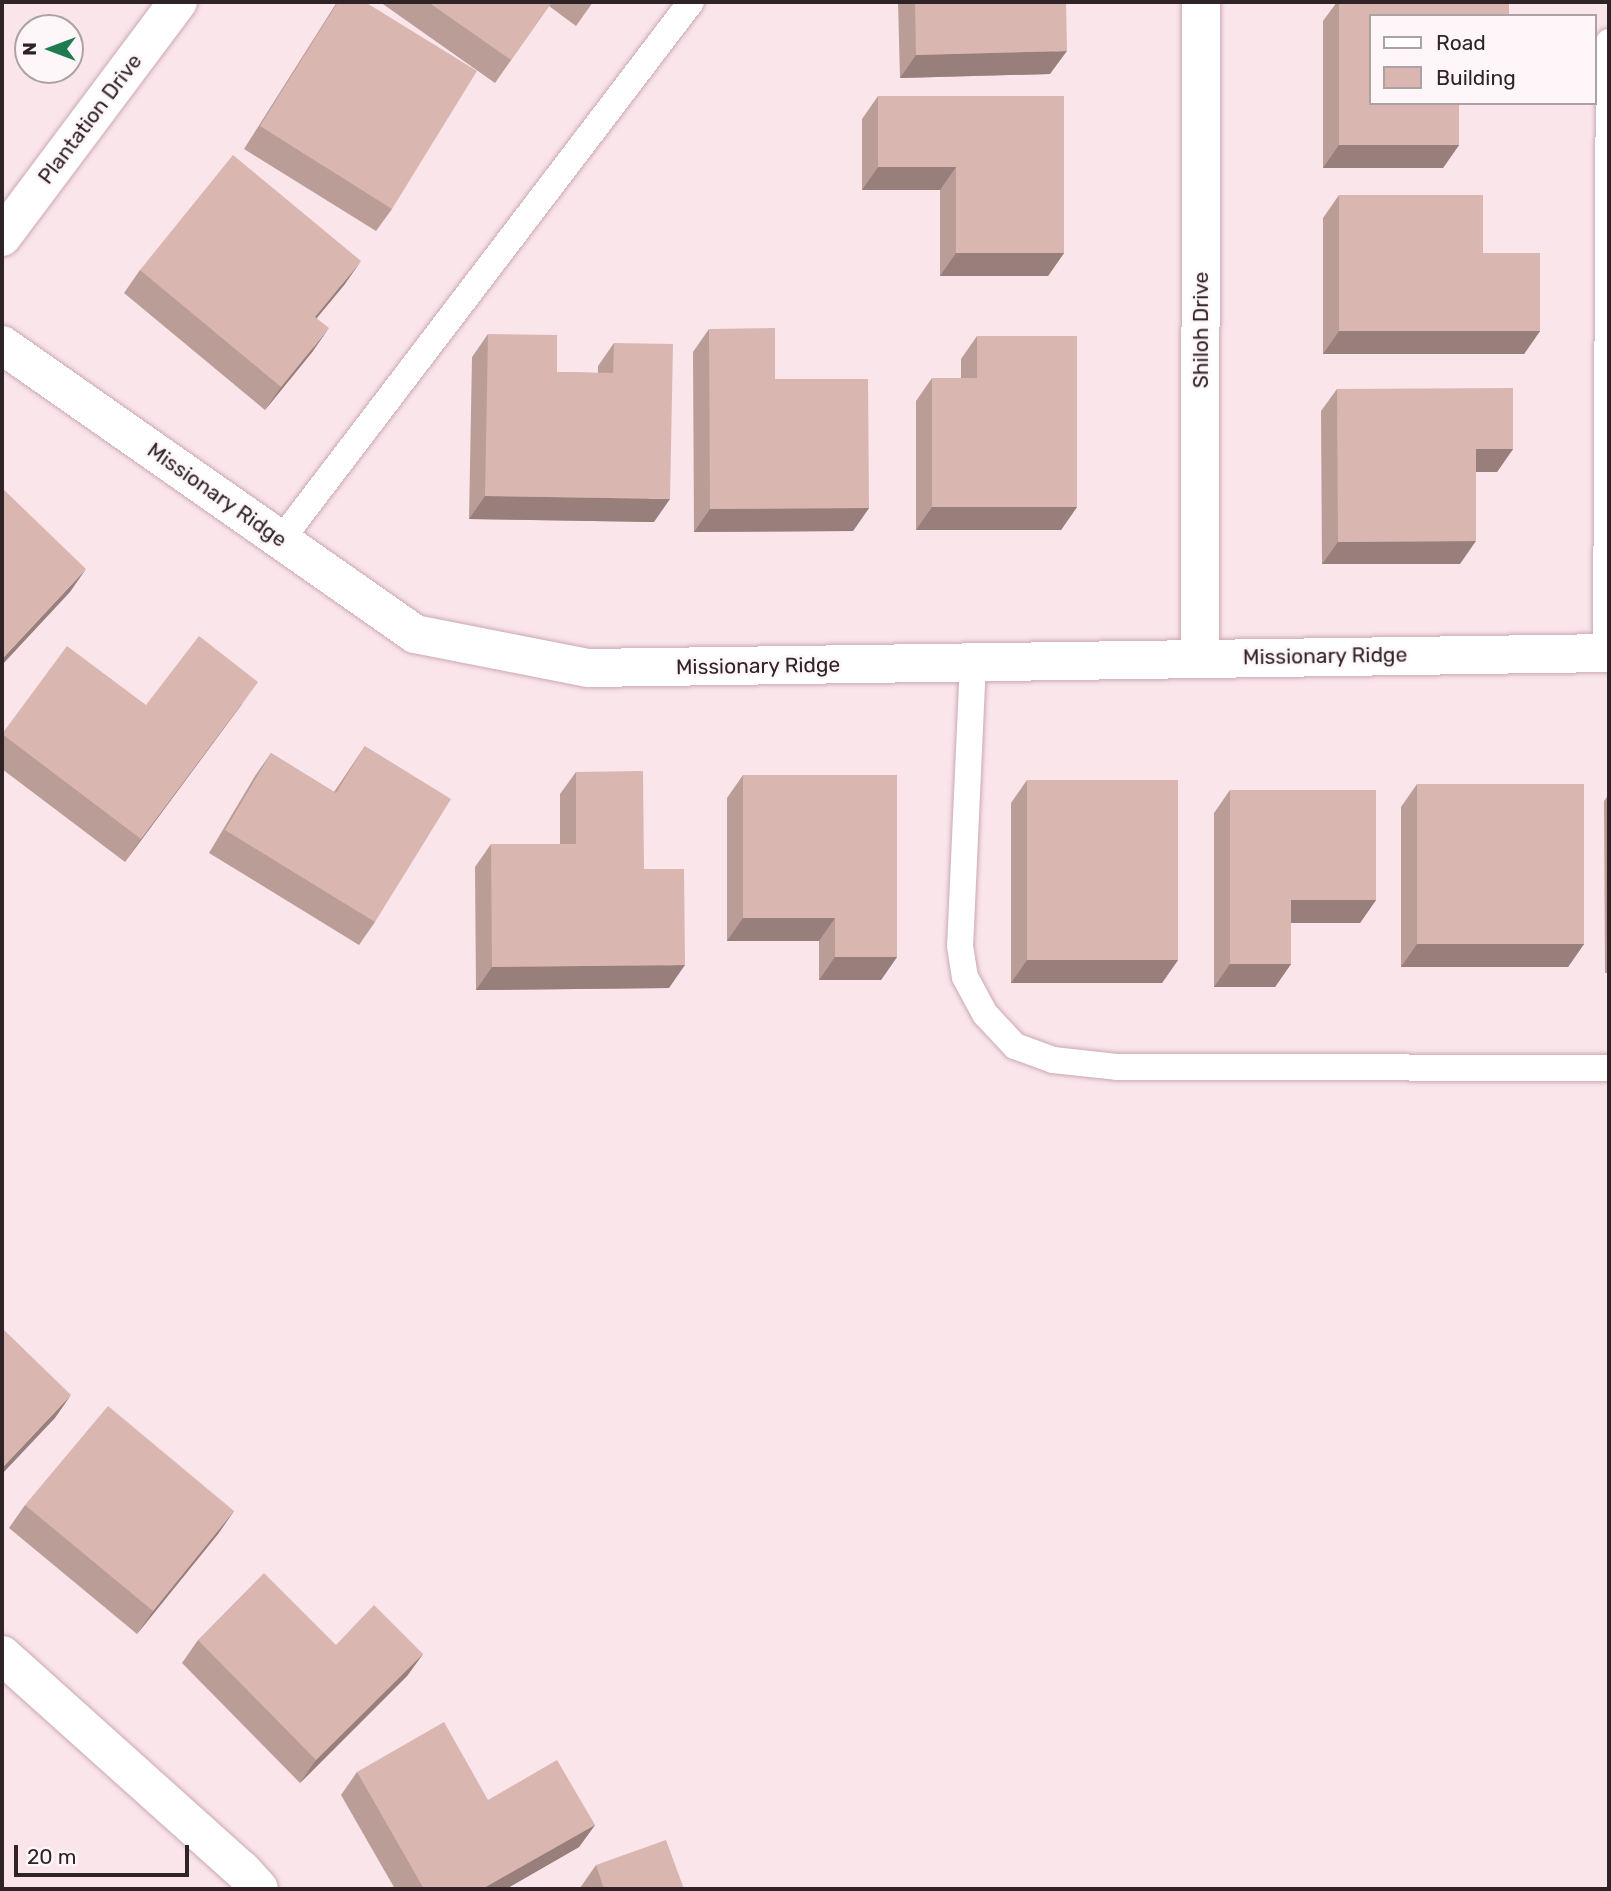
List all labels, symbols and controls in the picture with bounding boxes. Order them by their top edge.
north arrow [14,14,84,84]
legend [1370,14,1597,105]
text: Road [1436,30,1486,55]
text: N [18,42,41,56]
street label: Plantation Drive [33,49,147,189]
text: Building [1436,65,1516,90]
street label: Shiloh Drive [1188,272,1214,388]
street label: Missionary Ridge [142,437,292,553]
street label: Missionary Ridge [1242,642,1408,670]
street label: Missionary Ridge [675,652,841,680]
scale bar [18,1832,192,1876]
text: 20 m [27,1844,76,1869]

